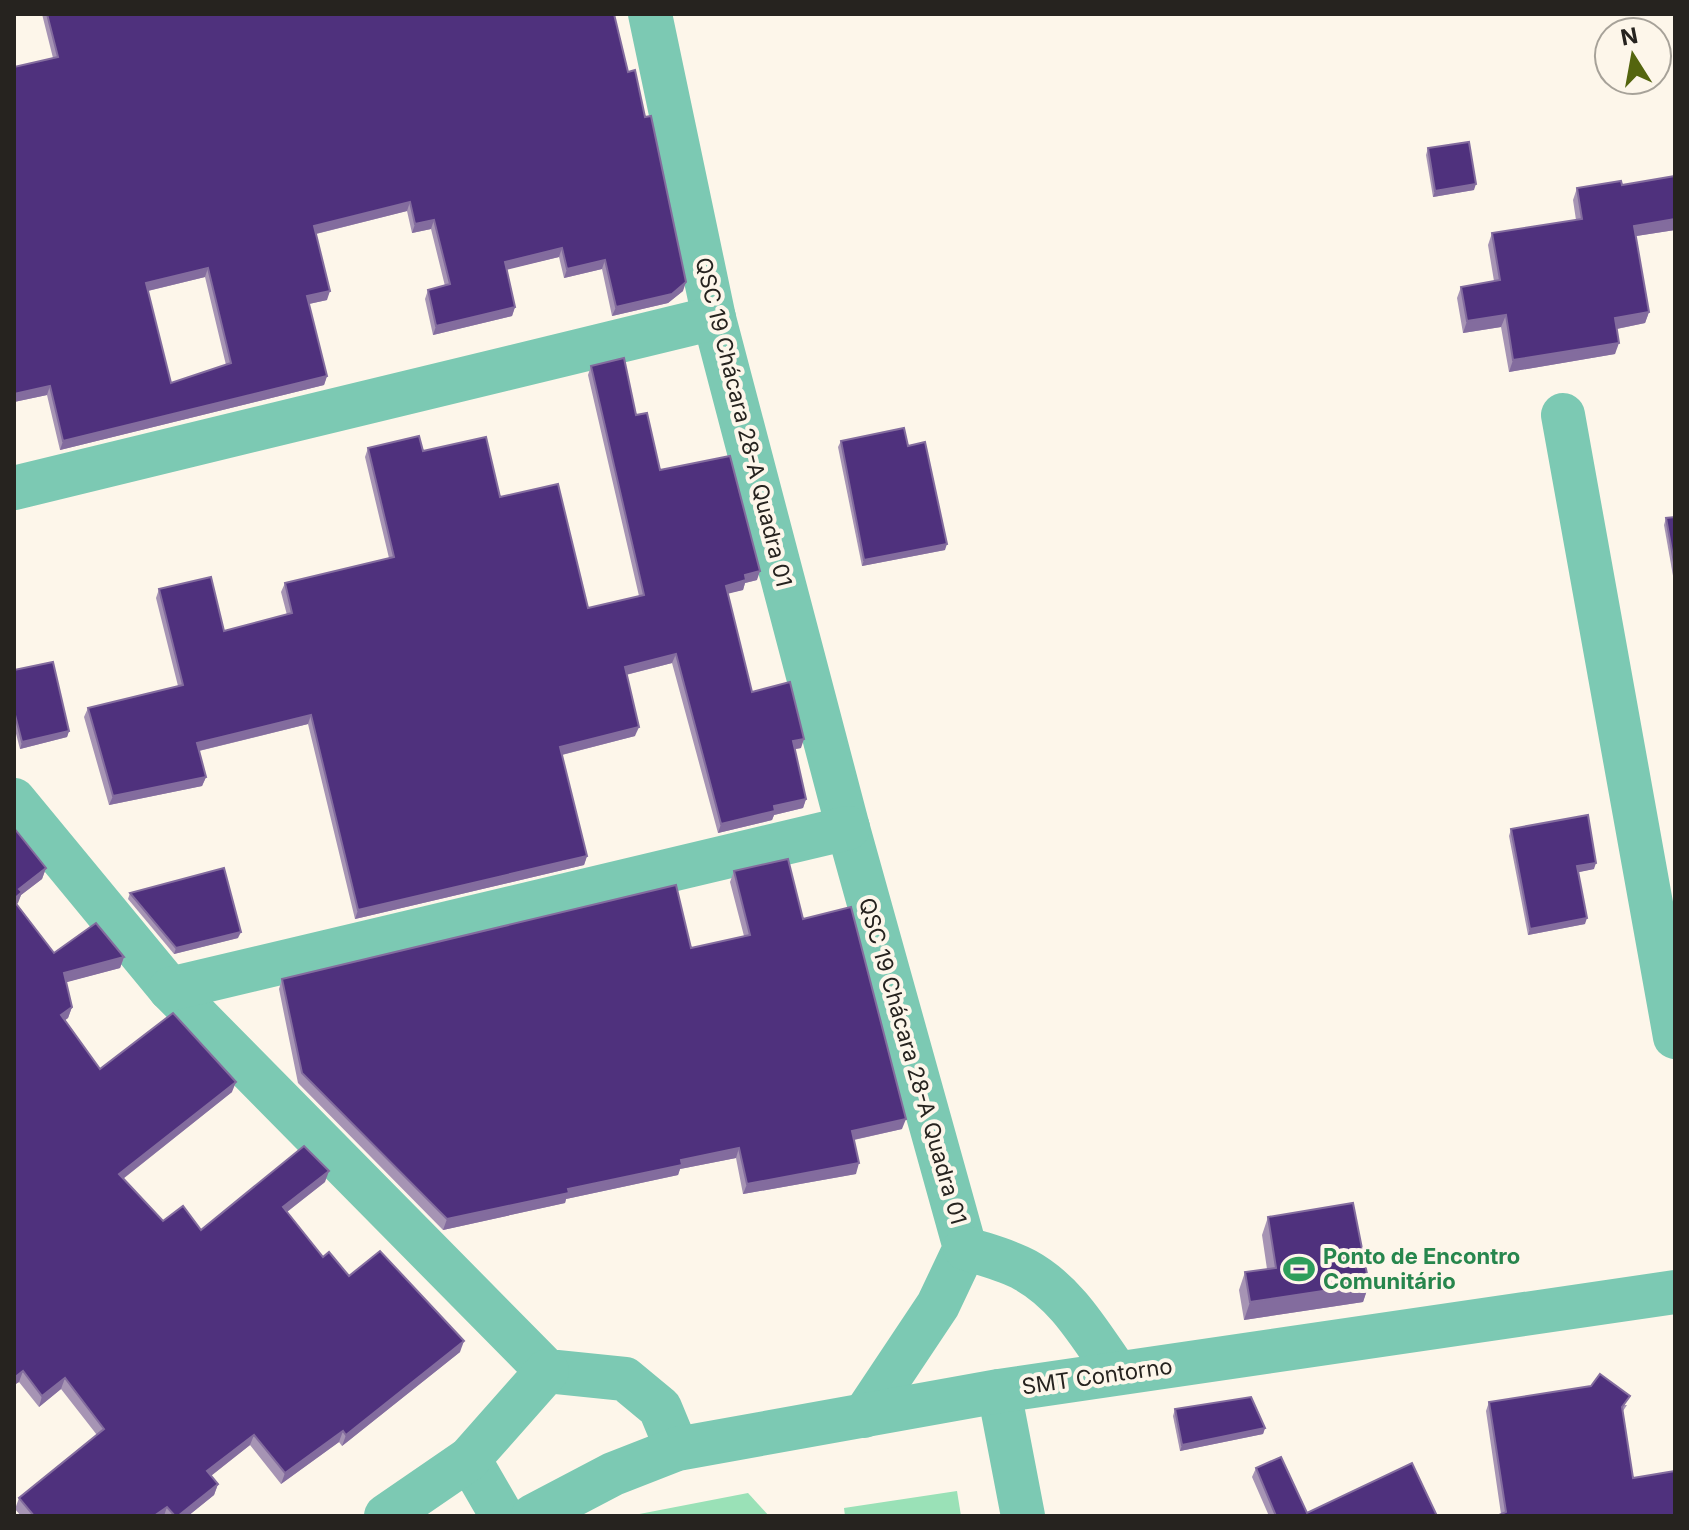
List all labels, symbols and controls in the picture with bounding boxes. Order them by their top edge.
north arrow [1593,16,1673,96]
text: N [1618,22,1640,51]
street label: QSC 19 Chácara 28-A Quadra 01 [690,255,798,589]
street label: QSC 19 Chácara 28-A Quadra 01 [854,895,972,1227]
place label: Ponto de Encontro Comunitário [1323,1243,1520,1294]
sports icon: Ponto de Encontro Comunitário [1282,1252,1316,1286]
street label: SMT Contorno [1020,1353,1174,1399]

